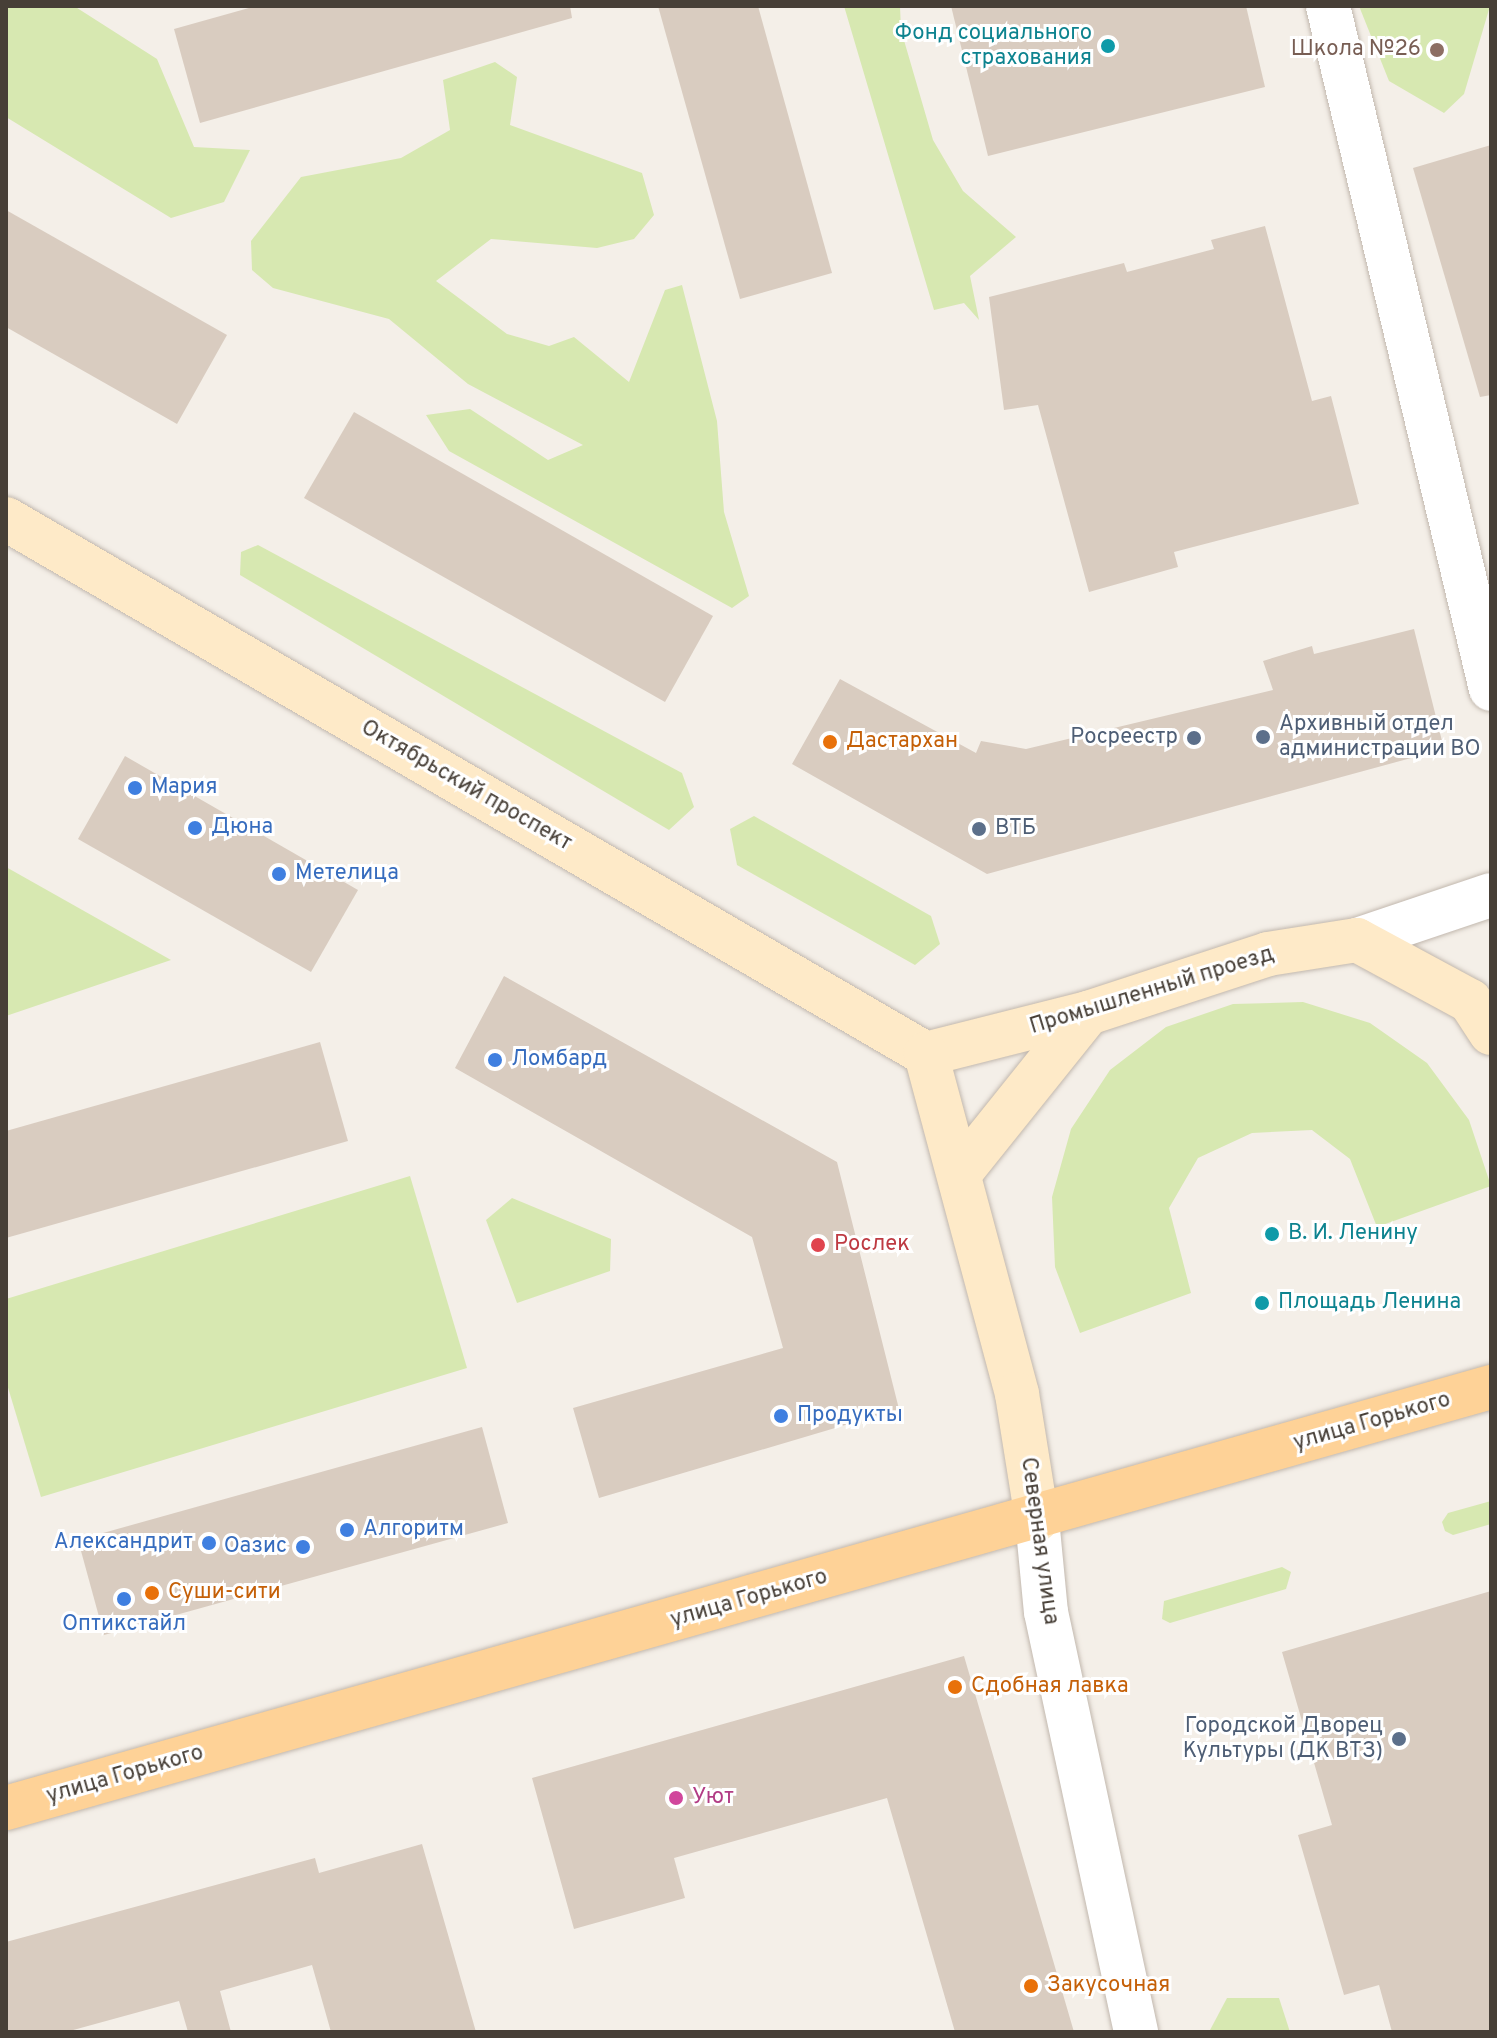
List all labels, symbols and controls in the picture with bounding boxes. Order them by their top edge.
place label: Фонд социального страхования [895,20,1092,72]
marker: Фонд социального страхования [1099,37,1117,55]
place label: Школа №26 [1291,37,1421,63]
marker: Школа №26 [1428,41,1446,59]
place label: Архивный отдел администрации ВО [1279,711,1481,762]
street label: Октябрьский проспект [356,715,576,857]
place label: Росреестр [1070,725,1178,751]
marker: Архивный отдел администрации ВО [1254,728,1272,746]
place label: Дастархан [846,729,958,755]
marker: Росреестр [1185,729,1203,747]
marker: Дастархан [821,733,839,751]
place label: Мария [151,775,217,801]
marker: Мария [126,779,144,797]
place label: Дюна [211,815,273,841]
place label: ВТБ [995,816,1036,842]
marker: Дюна [186,819,204,837]
marker: ВТБ [970,820,988,838]
place label: Метелица [295,861,399,887]
marker: Метелица [270,865,288,883]
street label: Промышленный проезд [1027,941,1277,1041]
place label: Ломбард [511,1047,607,1073]
marker: Ломбард [486,1051,504,1069]
place label: В. И. Ленину [1288,1221,1418,1247]
marker: В. И. Ленину [1263,1225,1281,1243]
place label: Рослек [834,1232,910,1258]
marker: Рослек [809,1236,827,1254]
place label: Площадь Ленина [1278,1290,1461,1316]
marker: Площадь Ленина [1253,1294,1271,1312]
street label: улица Горького [1291,1387,1453,1457]
place label: Продукты [797,1403,903,1429]
marker: Продукты [772,1407,790,1425]
street label: Северная улица [1014,1456,1064,1626]
place label: Алгоритм [363,1517,464,1543]
marker: Алгоритм [338,1521,356,1539]
place label: Александрит [54,1530,193,1556]
marker: Александрит [200,1534,218,1552]
place label: Оазис [224,1534,287,1560]
marker: Оазис [294,1538,312,1556]
street label: улица Горького [668,1564,830,1634]
place label: Суши-сити [168,1580,281,1606]
marker: Суши-сити [143,1584,161,1602]
marker: Оптикстайл [115,1590,133,1608]
place label: Оптикстайл [62,1612,186,1638]
place label: Сдобная лавка [971,1674,1129,1700]
marker: Сдобная лавка [946,1678,964,1696]
place label: Городской Дворец Культуры (ДК ВТЗ) [1183,1713,1383,1764]
marker: Городской Дворец Культуры (ДК ВТЗ) [1390,1730,1408,1748]
street label: улица Горького [44,1740,206,1810]
place label: Уют [692,1785,734,1811]
marker: Уют [667,1789,685,1807]
place label: Закусочная [1047,1973,1170,1999]
marker: Закусочная [1022,1977,1040,1995]

